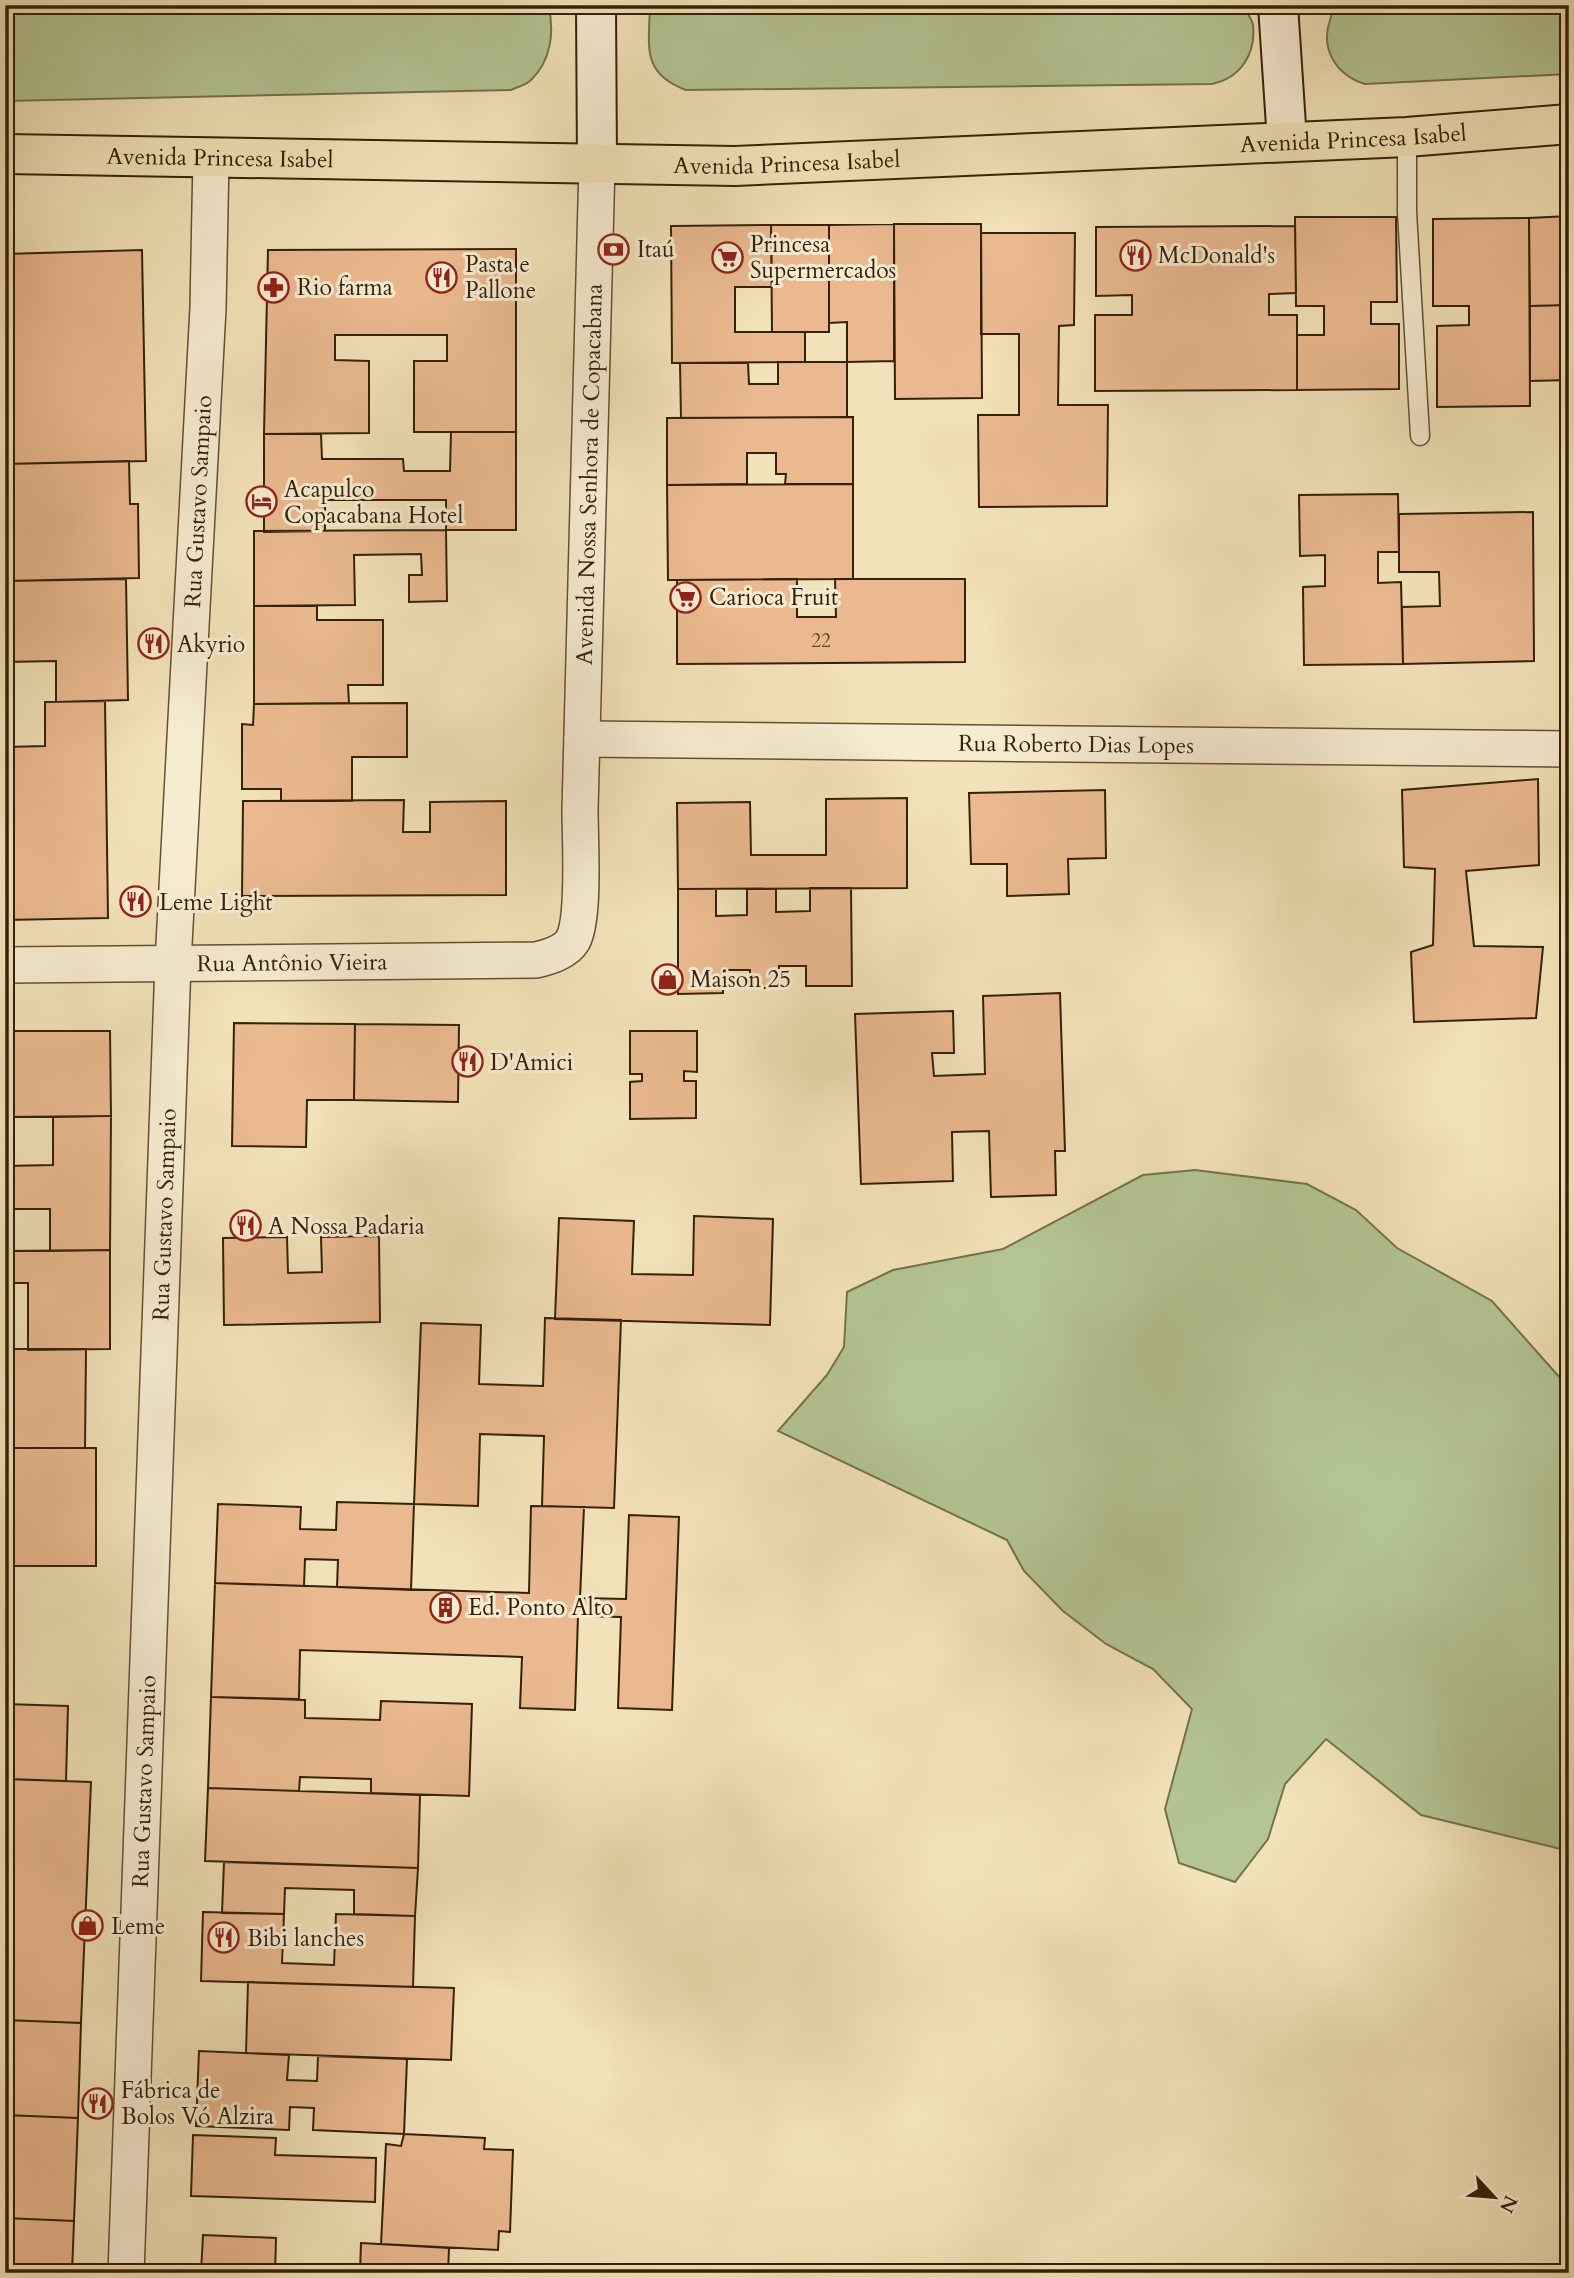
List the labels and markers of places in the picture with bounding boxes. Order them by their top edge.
place label: Princesa Supermercados [750,229,896,286]
bank icon: Itaú [597,232,631,266]
place label: Itaú [637,234,675,265]
restaurant icon: McDonald's [1118,238,1152,272]
supermarket icon: Princesa Supermercados [710,240,744,274]
place label: McDonald's [1158,240,1275,271]
place label: Pasta e Pallone [465,249,536,306]
restaurant icon: Pasta e Pallone [425,260,459,294]
pharmacy icon: Rio farma [257,270,291,304]
place label: Rio farma [297,272,393,303]
place label: Acapulco Copacabana Hotel [284,474,463,531]
hotel icon: Acapulco Copacabana Hotel [244,485,278,519]
supermarket icon: Carioca Fruit [669,580,703,614]
place label: Carioca Fruit [709,582,838,613]
restaurant icon: Akyrio [137,627,171,661]
place label: Akyrio [177,629,245,660]
restaurant icon: Leme Light [119,885,153,919]
place label: Leme Light [159,887,273,918]
shop icon: Maison 25 [650,962,684,996]
place label: Maison 25 [690,964,791,995]
restaurant icon: D'Amici [450,1045,484,1079]
place label: D'Amici [490,1047,573,1078]
restaurant icon: A Nossa Padaria [228,1209,262,1243]
place label: A Nossa Padaria [268,1211,425,1242]
building icon: Ed. Ponto Alto [428,1590,462,1624]
place label: Ed. Ponto Alto [468,1592,613,1623]
shop icon: Leme [71,1909,105,1943]
place label: Leme [111,1911,165,1942]
restaurant icon: Bibi lanches [207,1921,241,1955]
place label: Bibi lanches [247,1923,364,1954]
place label: Fábrica de Bolos Vó Alzira [121,2075,274,2132]
restaurant icon: Fábrica de Bolos Vó Alzira [81,2086,115,2120]

